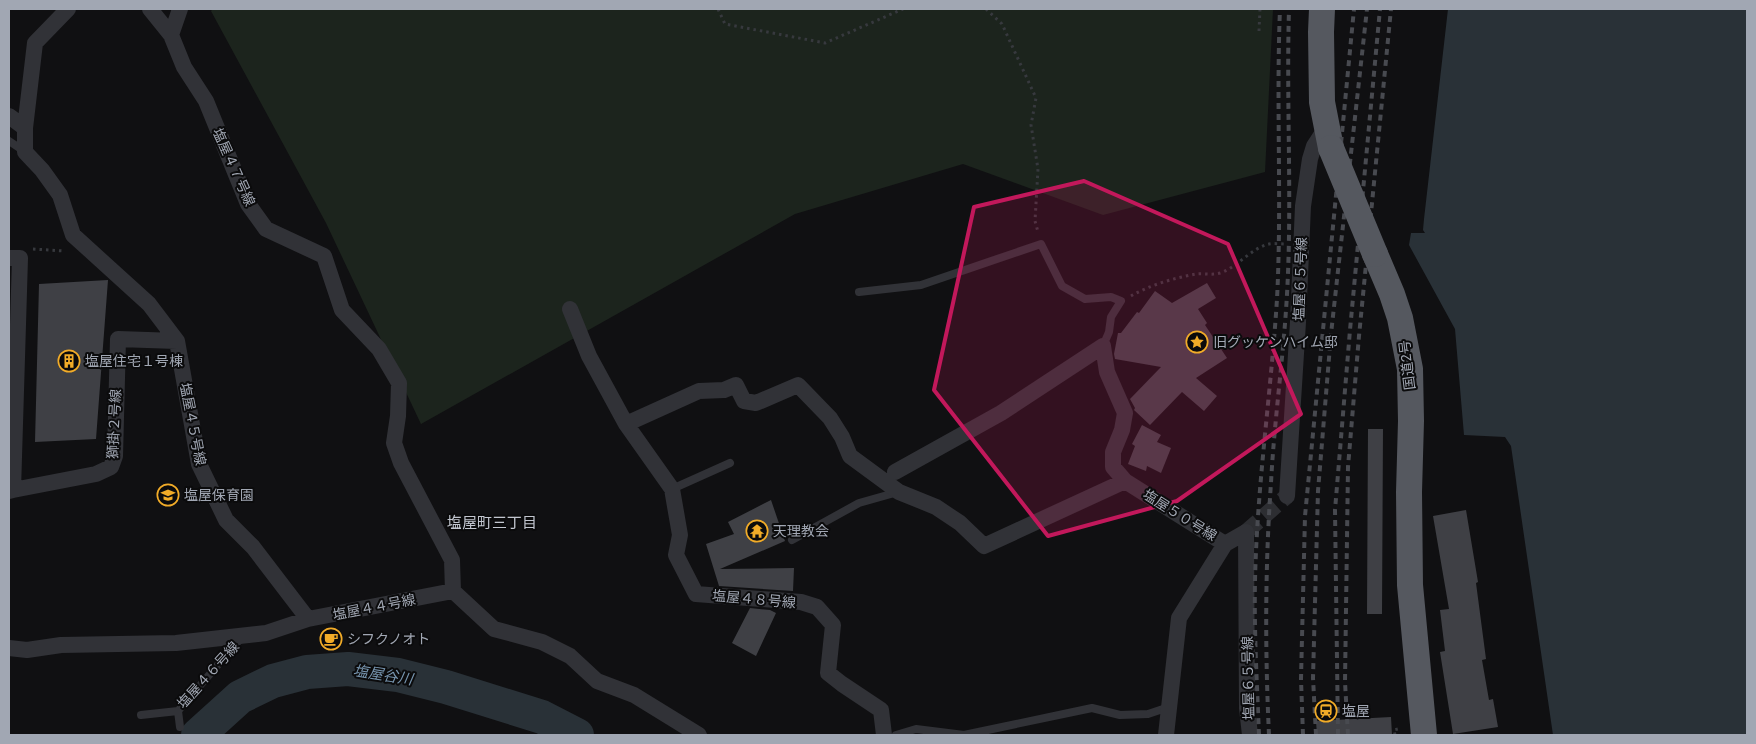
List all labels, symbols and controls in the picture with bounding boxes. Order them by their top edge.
street label: 塩屋４７号線 [210,125,258,209]
street label: 塩屋６５号線 [1291,237,1309,321]
place icon: 旧グッケンハイム邸 [1185,330,1209,354]
place label: 旧グッケンハイム邸 [1213,334,1338,350]
street label: 国道2号 [1396,339,1418,391]
building icon: 塩屋住宅１号棟 [57,349,81,373]
place label: 塩屋住宅１号棟 [85,353,183,369]
street label: 塩屋４５号線 [177,381,209,467]
street label: 獅掛２号線 [104,389,124,459]
school or university icon: 塩屋保育園 [156,483,180,507]
street label: 塩屋５０号線 [1140,486,1220,544]
place label: 塩屋保育園 [184,487,254,503]
district label: 塩屋町三丁目 [447,514,537,532]
temple icon: 天理教会 [745,519,769,543]
place label: 天理教会 [773,523,829,539]
street label: 塩屋４８号線 [711,587,797,611]
street label: 塩屋４４号線 [331,591,417,623]
cafe icon: シフクノオト [319,627,343,651]
place label: シフクノオト [347,631,430,647]
street label: 塩屋６５号線 [1239,636,1257,720]
street label: 塩屋４６号線 [174,638,242,712]
water label: 塩屋谷川 [352,661,416,689]
station icon: 塩屋 [1314,699,1338,723]
place label: 塩屋 [1342,703,1370,719]

